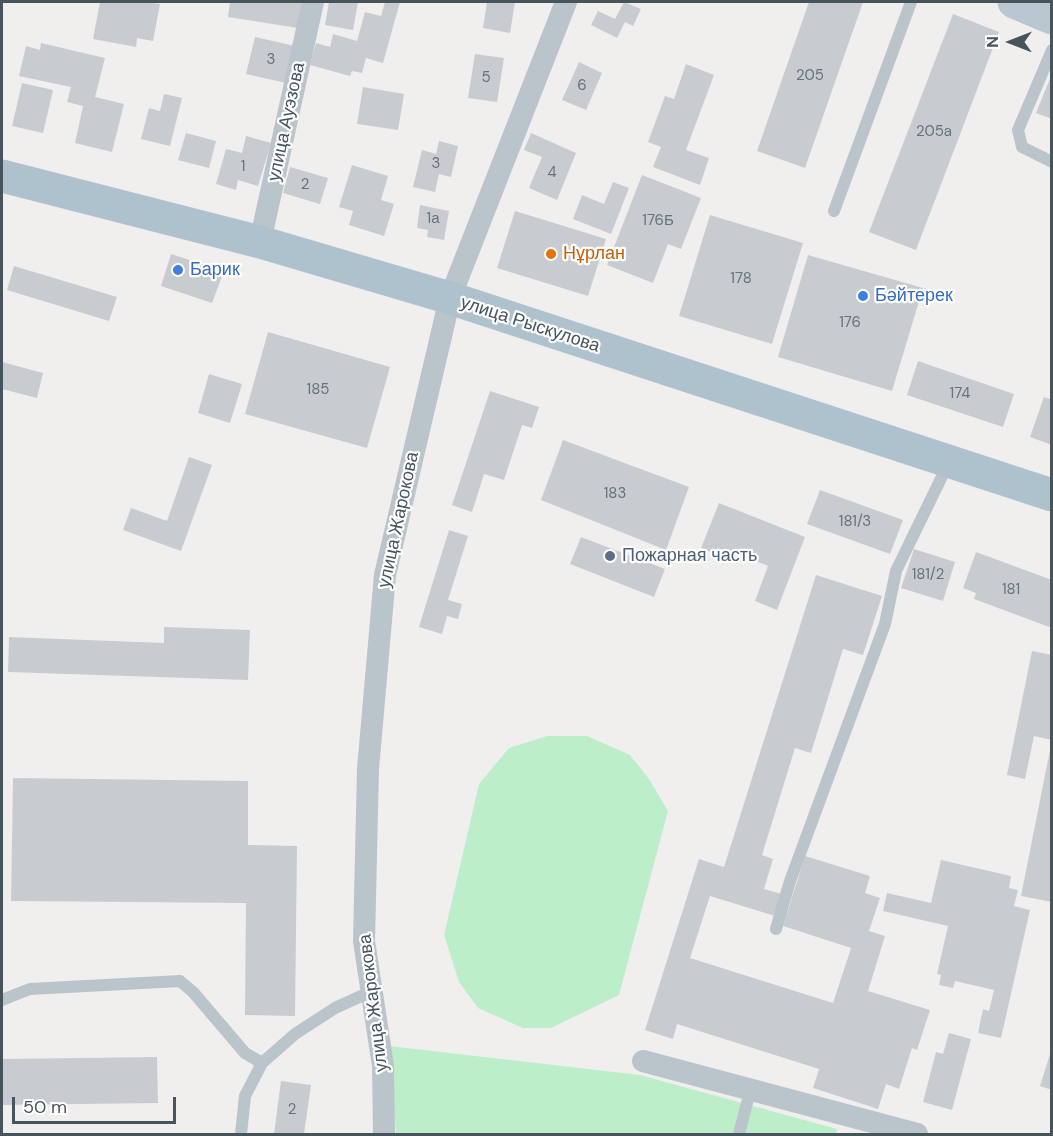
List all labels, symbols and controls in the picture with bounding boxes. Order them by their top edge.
north arrow [981,12,1041,72]
text: N [982,36,1003,48]
house number: 3 [267,51,275,69]
street label: улица Ауэзова [264,60,310,184]
house number: 205 [796,67,824,85]
house number: 5 [481,69,491,87]
house number: 6 [577,77,587,95]
house number: 205a [916,123,952,141]
house number: 3 [432,155,440,173]
house number: 1 [241,158,245,176]
house number: 4 [547,164,557,182]
house number: 2 [301,176,309,194]
house number: 1а [426,210,440,228]
house number: 176Б [642,212,674,230]
place label: Нұрлан [563,243,625,265]
marker: Нұрлан [544,247,558,261]
place label: Барик [190,259,240,281]
marker: Барик [171,263,185,277]
house number: 178 [730,270,752,288]
place label: Бәйтерек [875,285,953,307]
marker: Бәйтерек [856,289,870,303]
street label: улица Рыскулова [458,292,602,358]
house number: 176 [839,314,861,332]
house number: 185 [307,381,329,399]
house number: 174 [950,385,970,403]
street label: улица Жарокова [374,450,424,590]
house number: 183 [604,485,626,503]
house number: 181/3 [839,513,871,531]
place label: Пожарная часть [622,545,757,567]
marker: Пожарная часть [603,549,617,563]
house number: 181/2 [912,566,944,584]
house number: 181 [1002,581,1020,599]
street label: улица Жарокова [355,933,393,1073]
scale bar [15,1085,178,1123]
text: 50 m [23,1095,67,1119]
house number: 2 [288,1101,296,1119]

